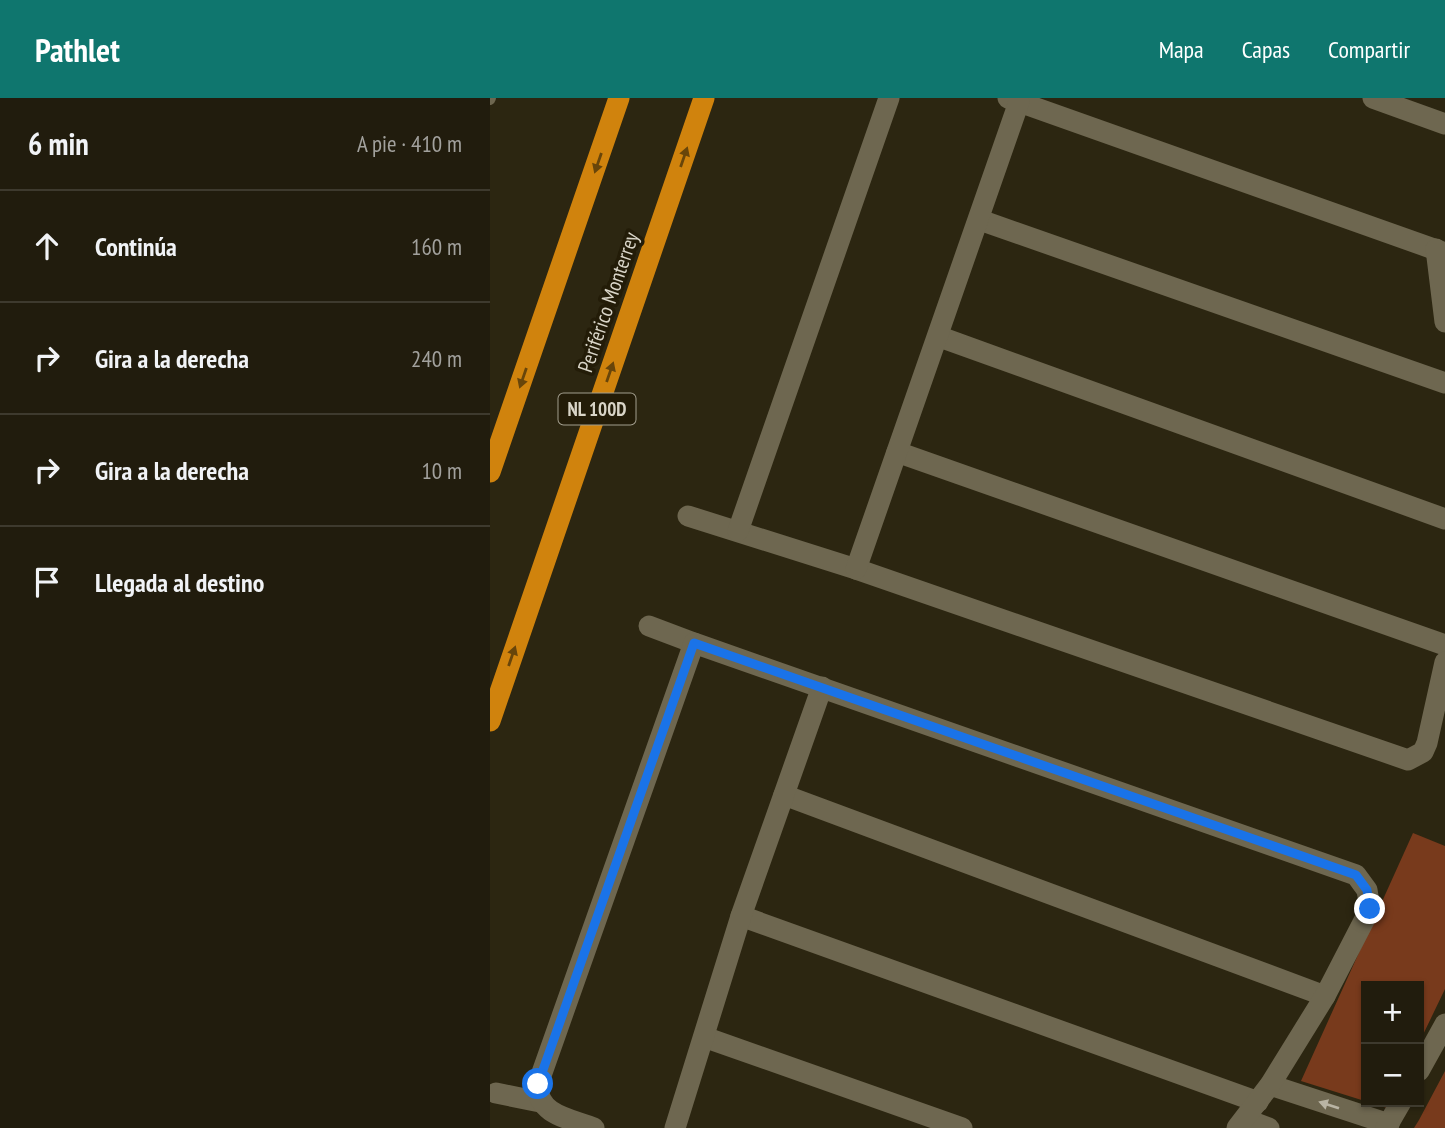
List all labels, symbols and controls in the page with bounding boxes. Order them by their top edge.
text: Pathlet [35,28,120,71]
text: Mapa [1159,34,1204,65]
text: Capas [1242,34,1290,65]
text: Compartir [1328,34,1410,65]
text: 6 min [28,124,89,163]
text: A pie · 410 m [357,129,462,158]
one-way arrow [679,146,690,167]
one-way arrow [592,152,602,173]
icon: ahead [28,227,66,265]
street label: Periférico Monterrey [571,228,645,376]
text: Continúa [95,230,177,263]
text: 160 m [411,232,462,261]
icon: right [28,339,66,377]
text: Gira a la derecha [95,342,249,375]
text: 240 m [411,344,462,373]
one-way arrow [605,361,616,382]
one-way arrow [517,367,528,388]
road number: NL 100D [558,394,636,424]
icon: right [28,451,66,489]
text: Gira a la derecha [95,454,249,487]
text: 10 m [421,456,462,485]
icon: arrive [28,563,66,601]
text: Llegada al destino [95,566,264,599]
one-way arrow [507,646,518,667]
route end [1354,893,1385,924]
map controls [1361,981,1424,1107]
button: + [1361,981,1424,1044]
button: − [1361,1044,1424,1107]
route start [522,1068,553,1099]
one-way arrow [1319,1099,1340,1110]

